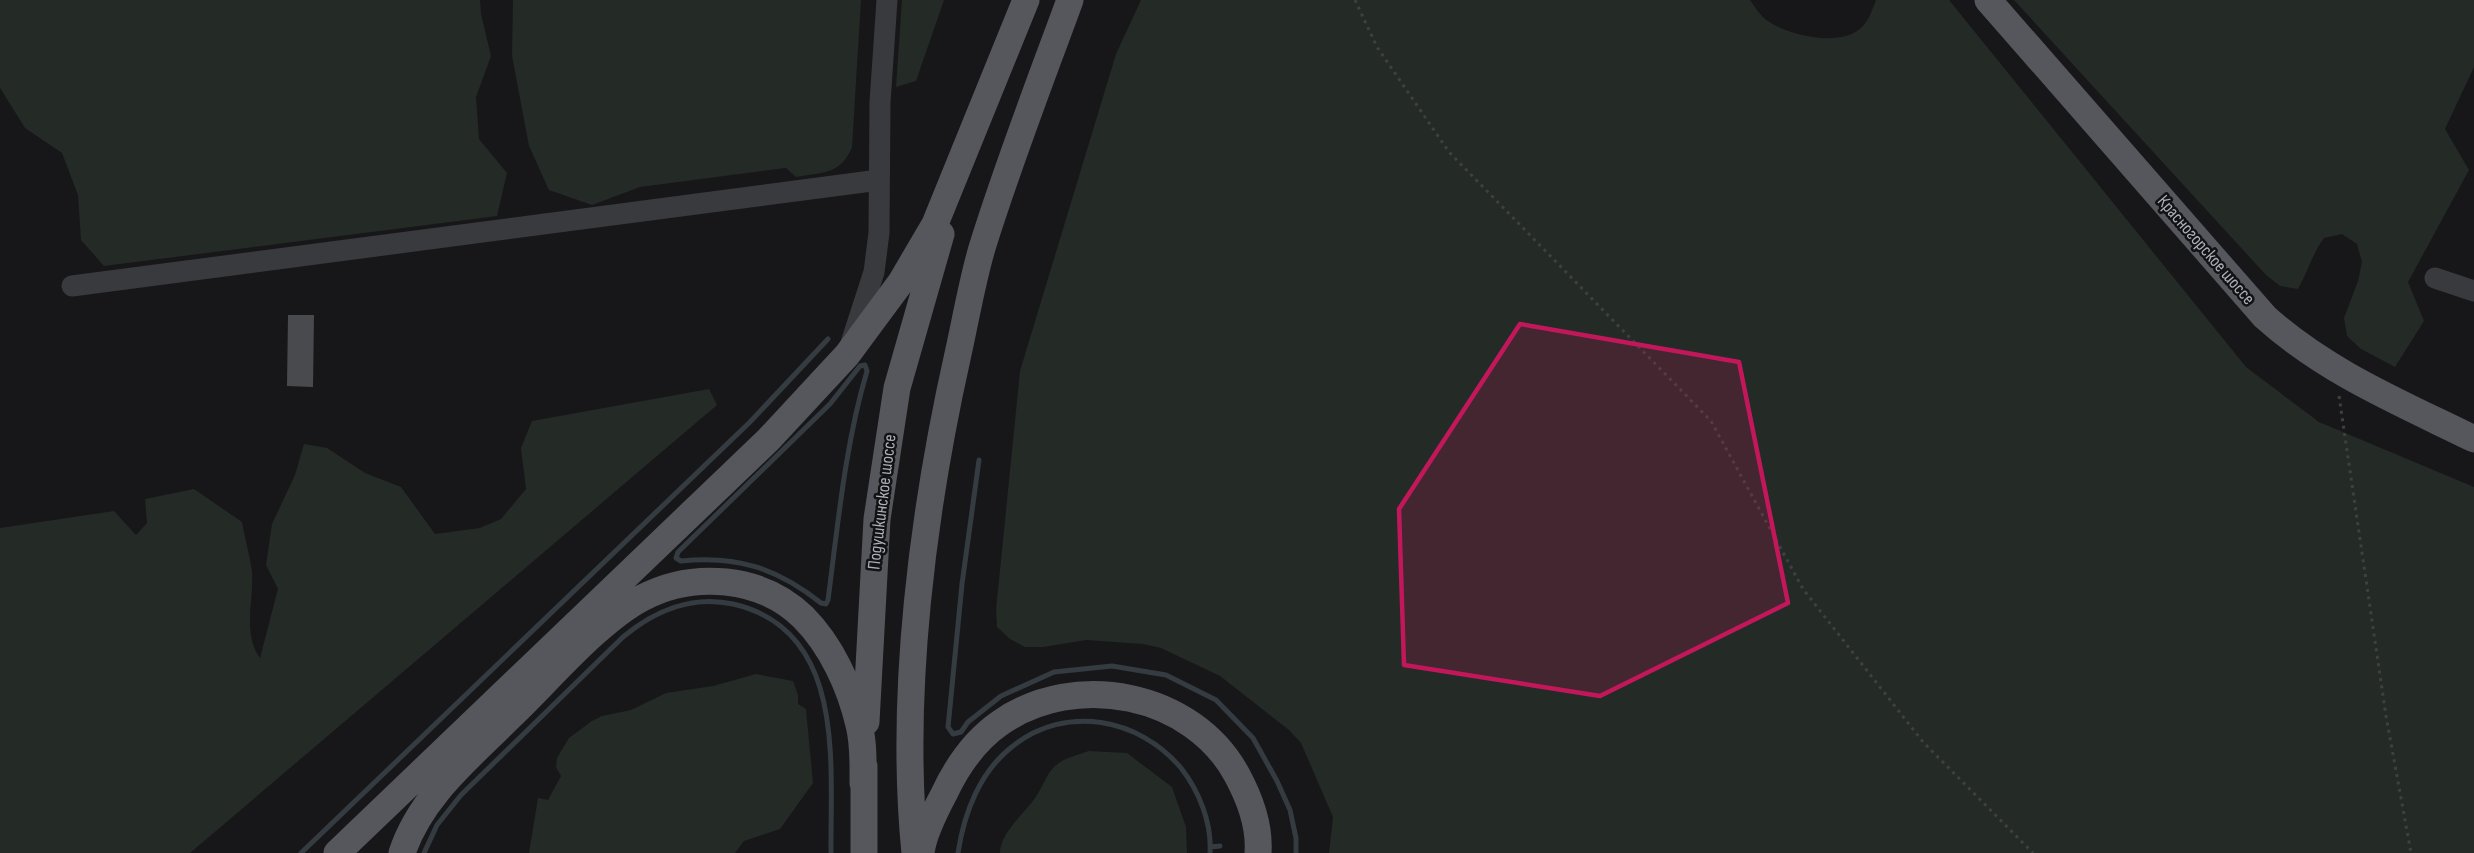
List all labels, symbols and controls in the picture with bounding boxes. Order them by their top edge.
street label: Красногорское шоссе [2153,191,2259,309]
street label: Подушкинское шоссе [863,433,901,571]

